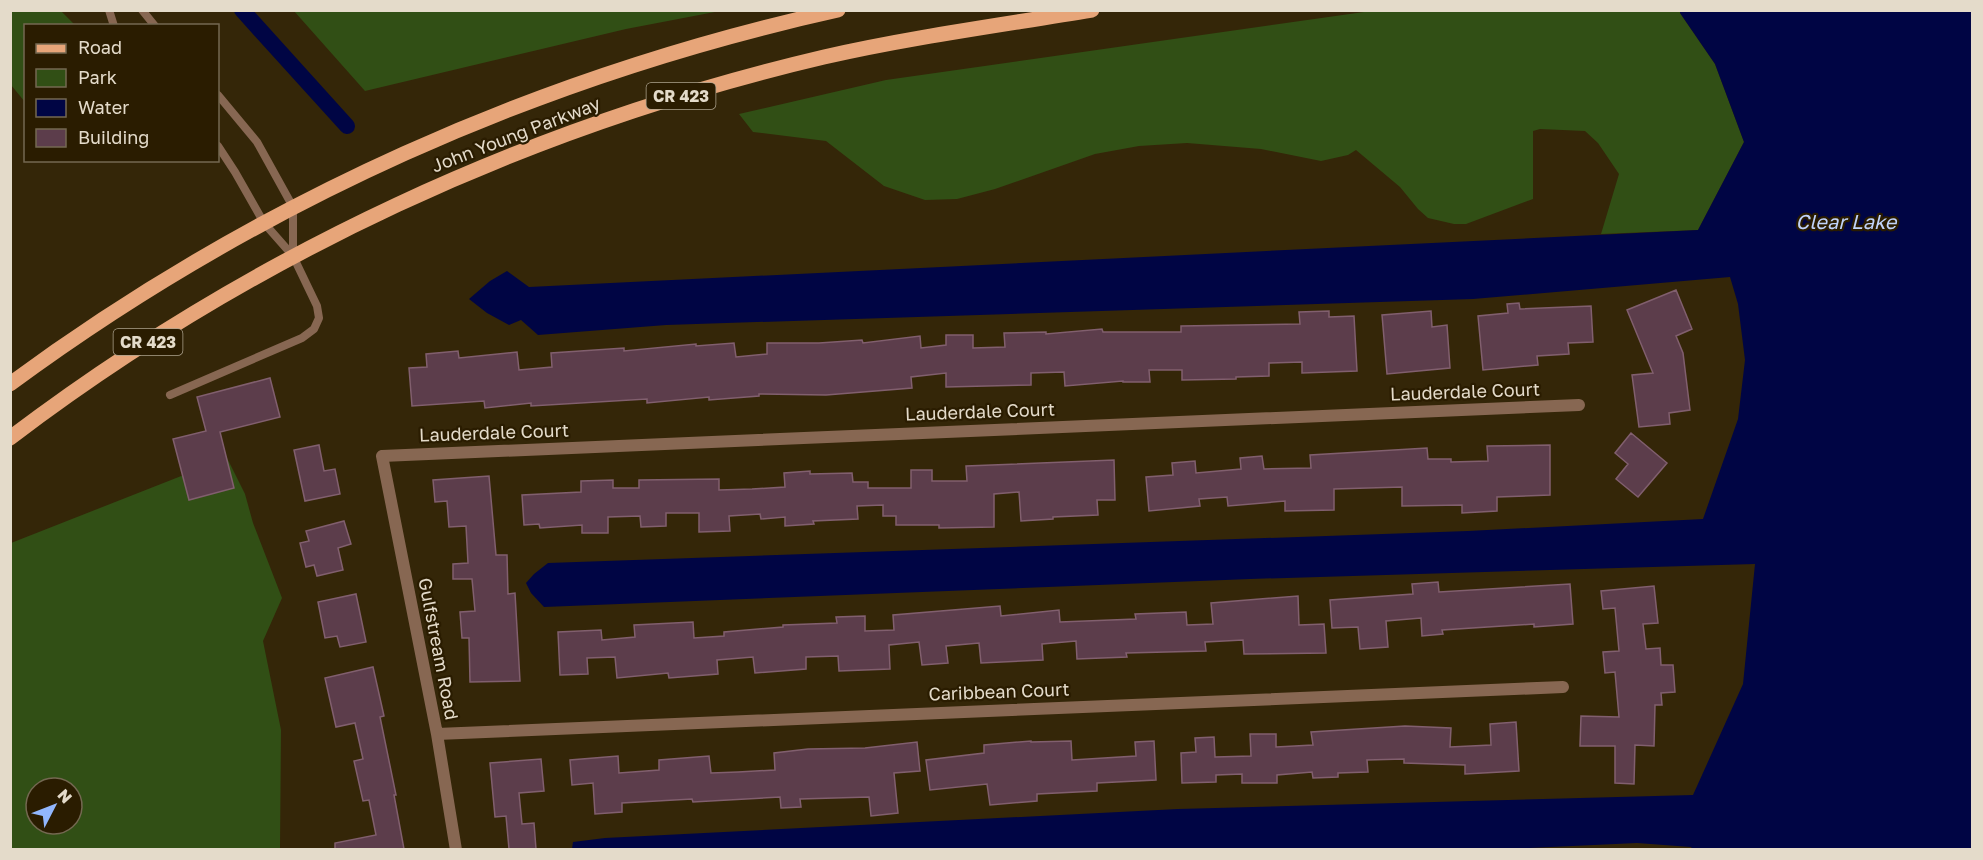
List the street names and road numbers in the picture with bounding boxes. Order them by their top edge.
road number: CR 423 [646,83,716,109]
street label: John Young Parkway [428,92,603,176]
road number: CR 423 [114,329,182,355]
street label: Lauderdale Court [1390,377,1540,405]
street label: Lauderdale Court [905,397,1055,425]
street label: Lauderdale Court [419,418,569,446]
street label: Gulfstream Road [414,576,464,722]
street label: Caribbean Court [928,678,1070,704]

